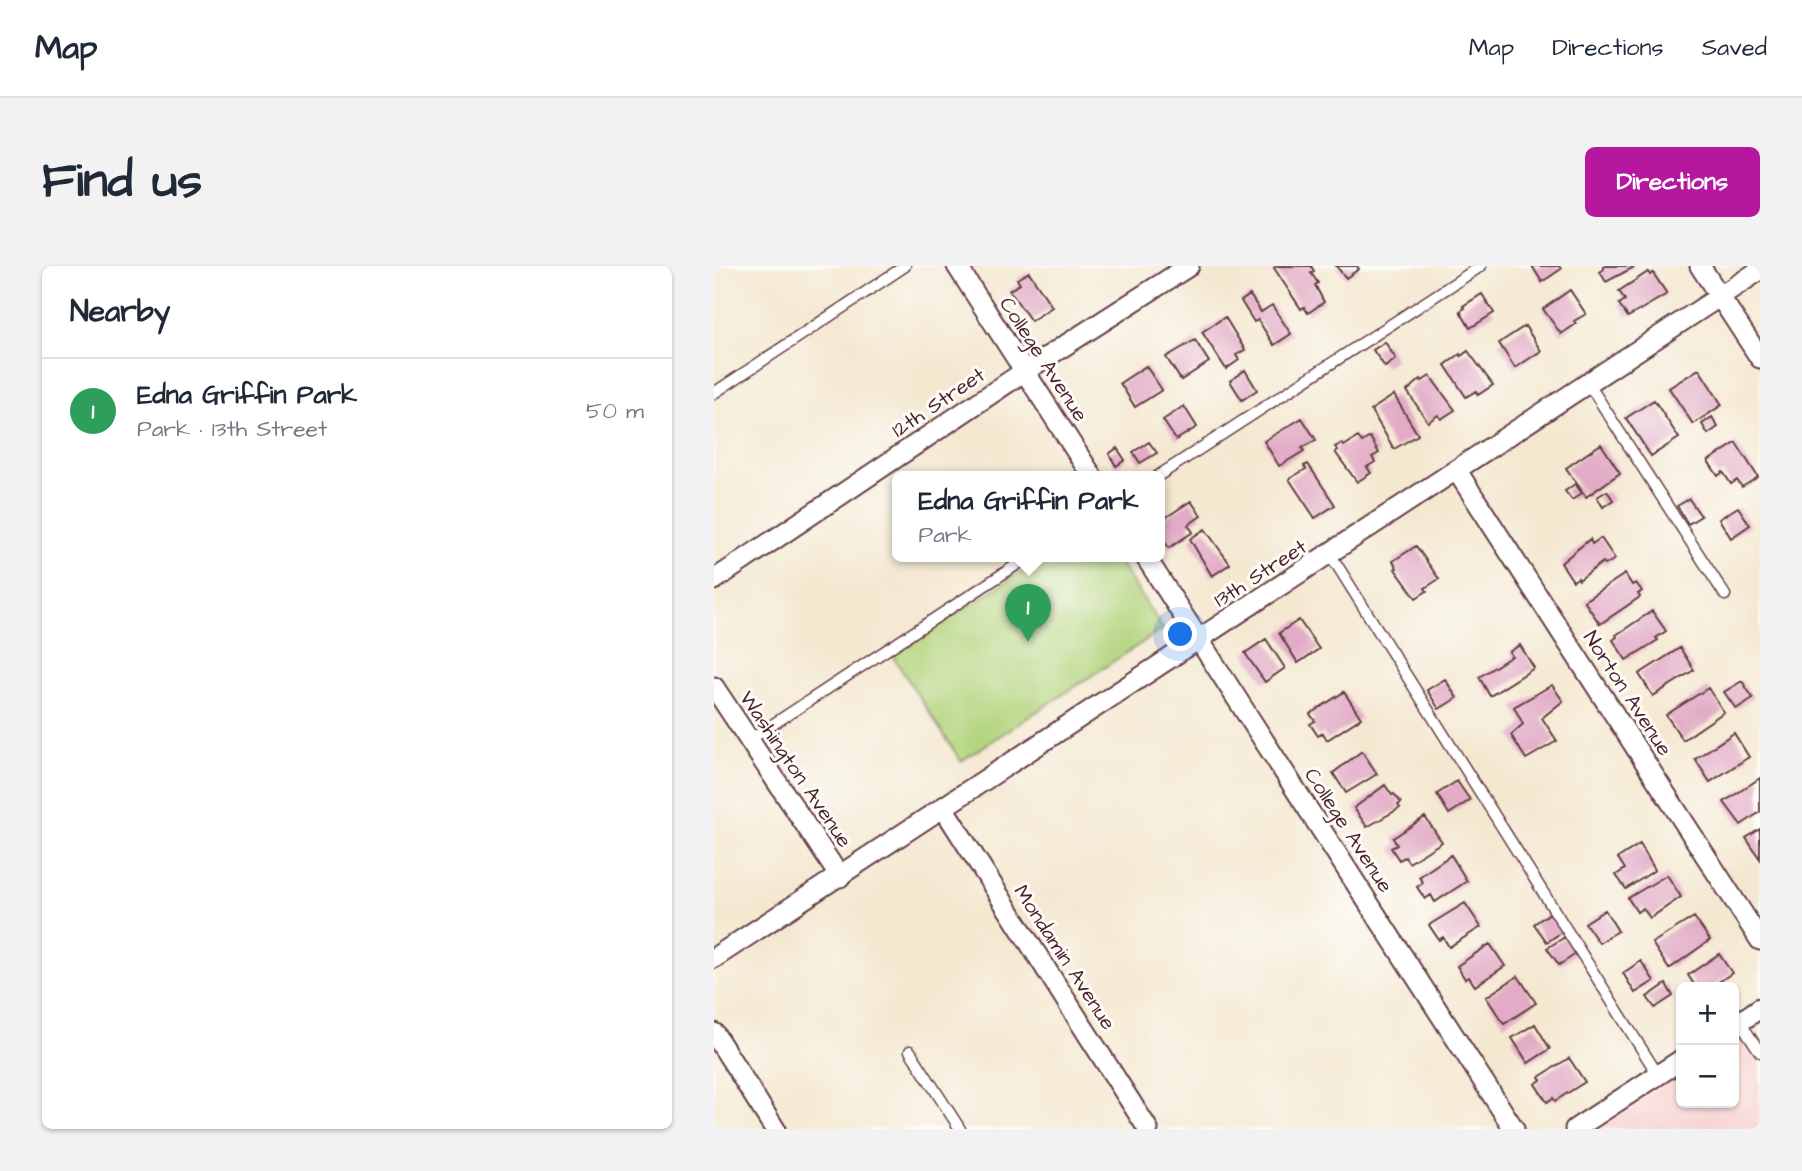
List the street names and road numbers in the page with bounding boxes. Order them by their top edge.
street label: College Avenue [991,291,1095,428]
street label: 12th Street [886,360,991,444]
street label: 13th Street [1208,532,1313,614]
street label: Norton Avenue [1576,625,1679,762]
street label: Washington Avenue [731,685,859,854]
street label: College Avenue [1296,762,1400,899]
street label: Mondamin Avenue [1007,879,1122,1036]

